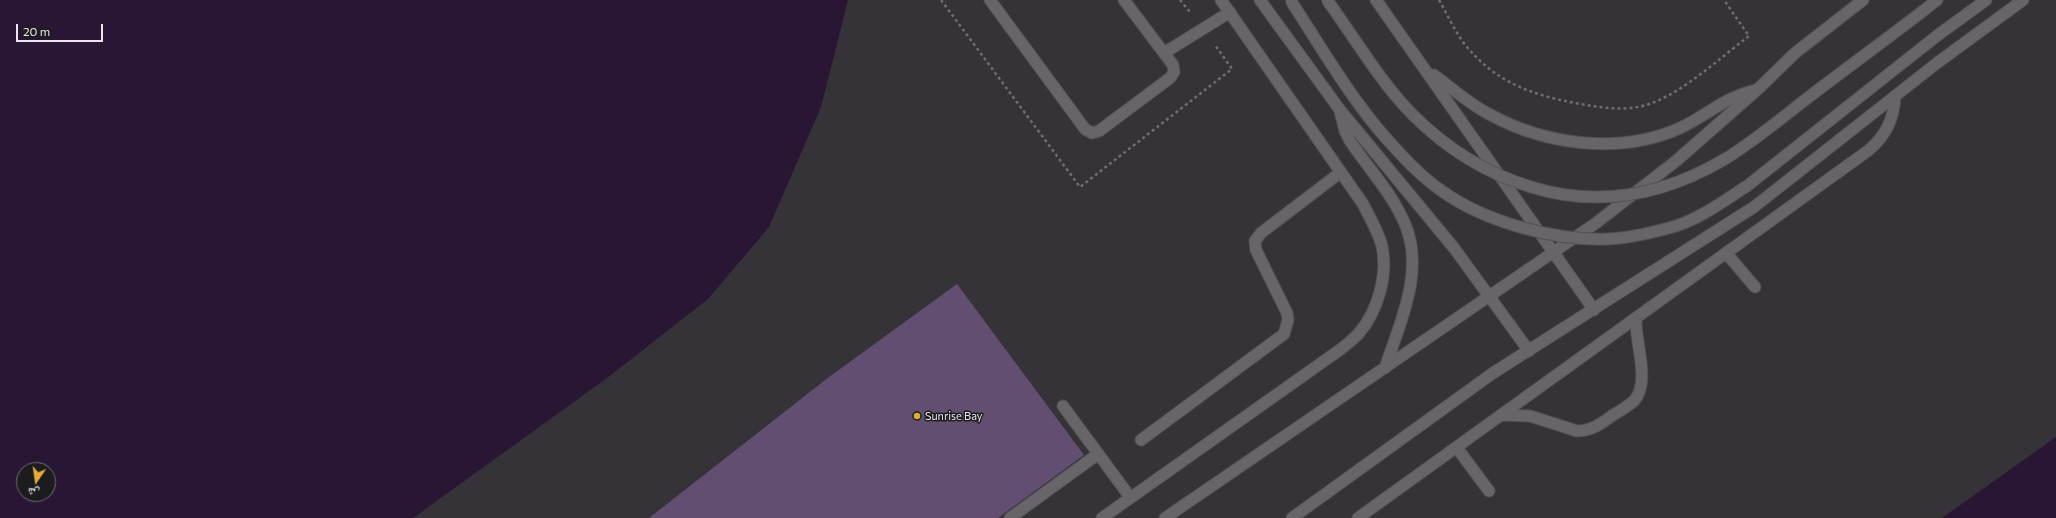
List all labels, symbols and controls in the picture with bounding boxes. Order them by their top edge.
scale bar [18,16,105,42]
text: 20 m [23,24,50,38]
place label: Sunrise Bay [925,409,982,423]
marker: Sunrise Bay [912,411,922,421]
north arrow [16,462,56,502]
text: ش [26,486,41,501]

